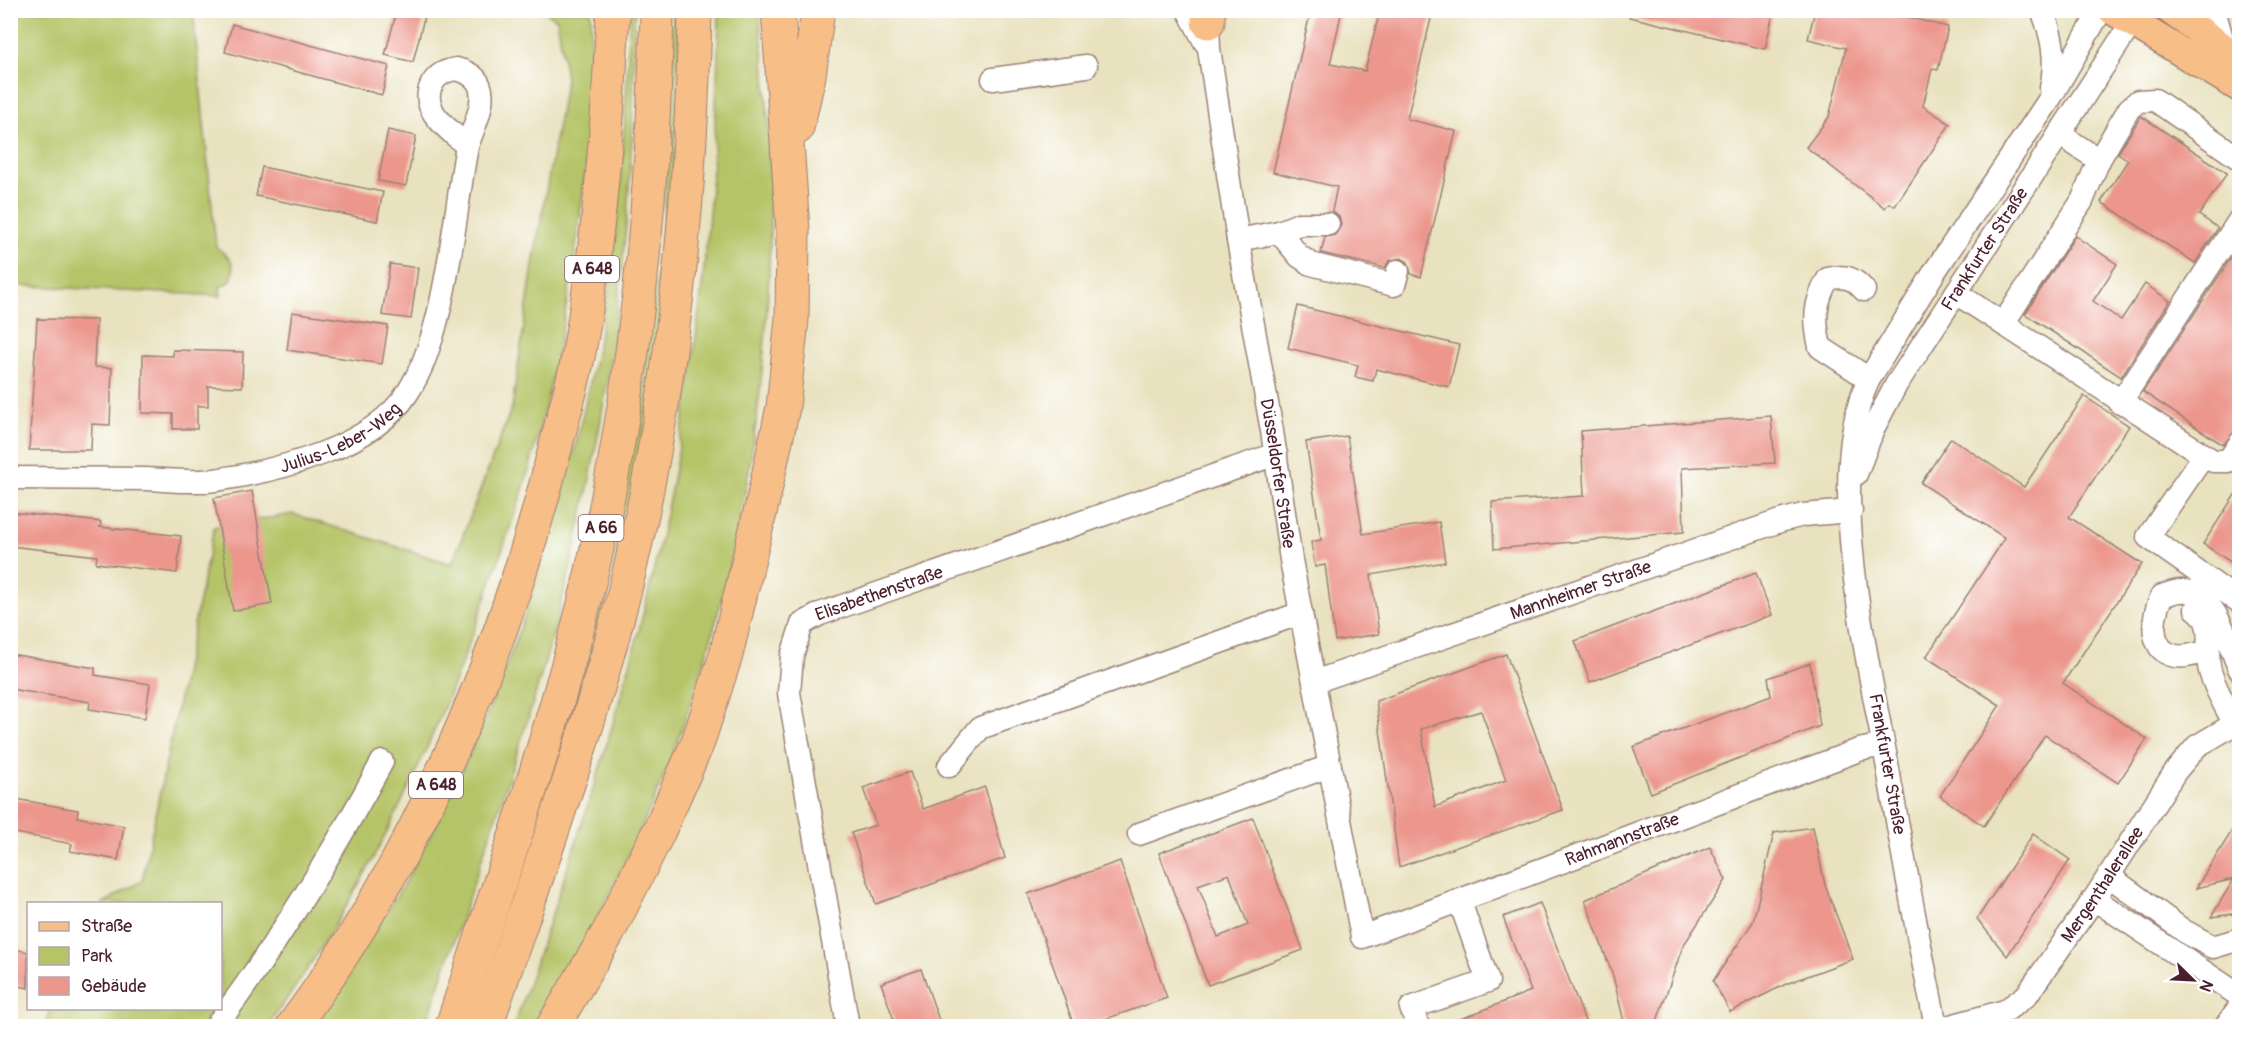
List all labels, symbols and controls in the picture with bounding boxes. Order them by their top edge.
street label: Frankfurter Straße [1936,183,2033,315]
road number: A 648 [565,256,619,282]
street label: Düsseldorfer Straße [1255,397,1301,550]
street label: Julius-Leber-Weg [277,398,406,478]
road number: A 66 [578,515,624,541]
street label: Mannheimer Straße [1507,555,1654,625]
street label: Elisabethenstraße [812,560,946,626]
street label: Frankfurter Straße [1863,692,1911,836]
road number: A 648 [409,772,463,798]
street label: Rahmannstraße [1562,807,1682,871]
street label: Mergenthalerallee [2056,822,2149,947]
legend [27,902,222,1010]
text: Straße [81,915,132,938]
text: Park [81,945,113,968]
north arrow [2163,950,2223,1010]
text: Gebäude [81,975,146,998]
text: N [2194,977,2217,995]

